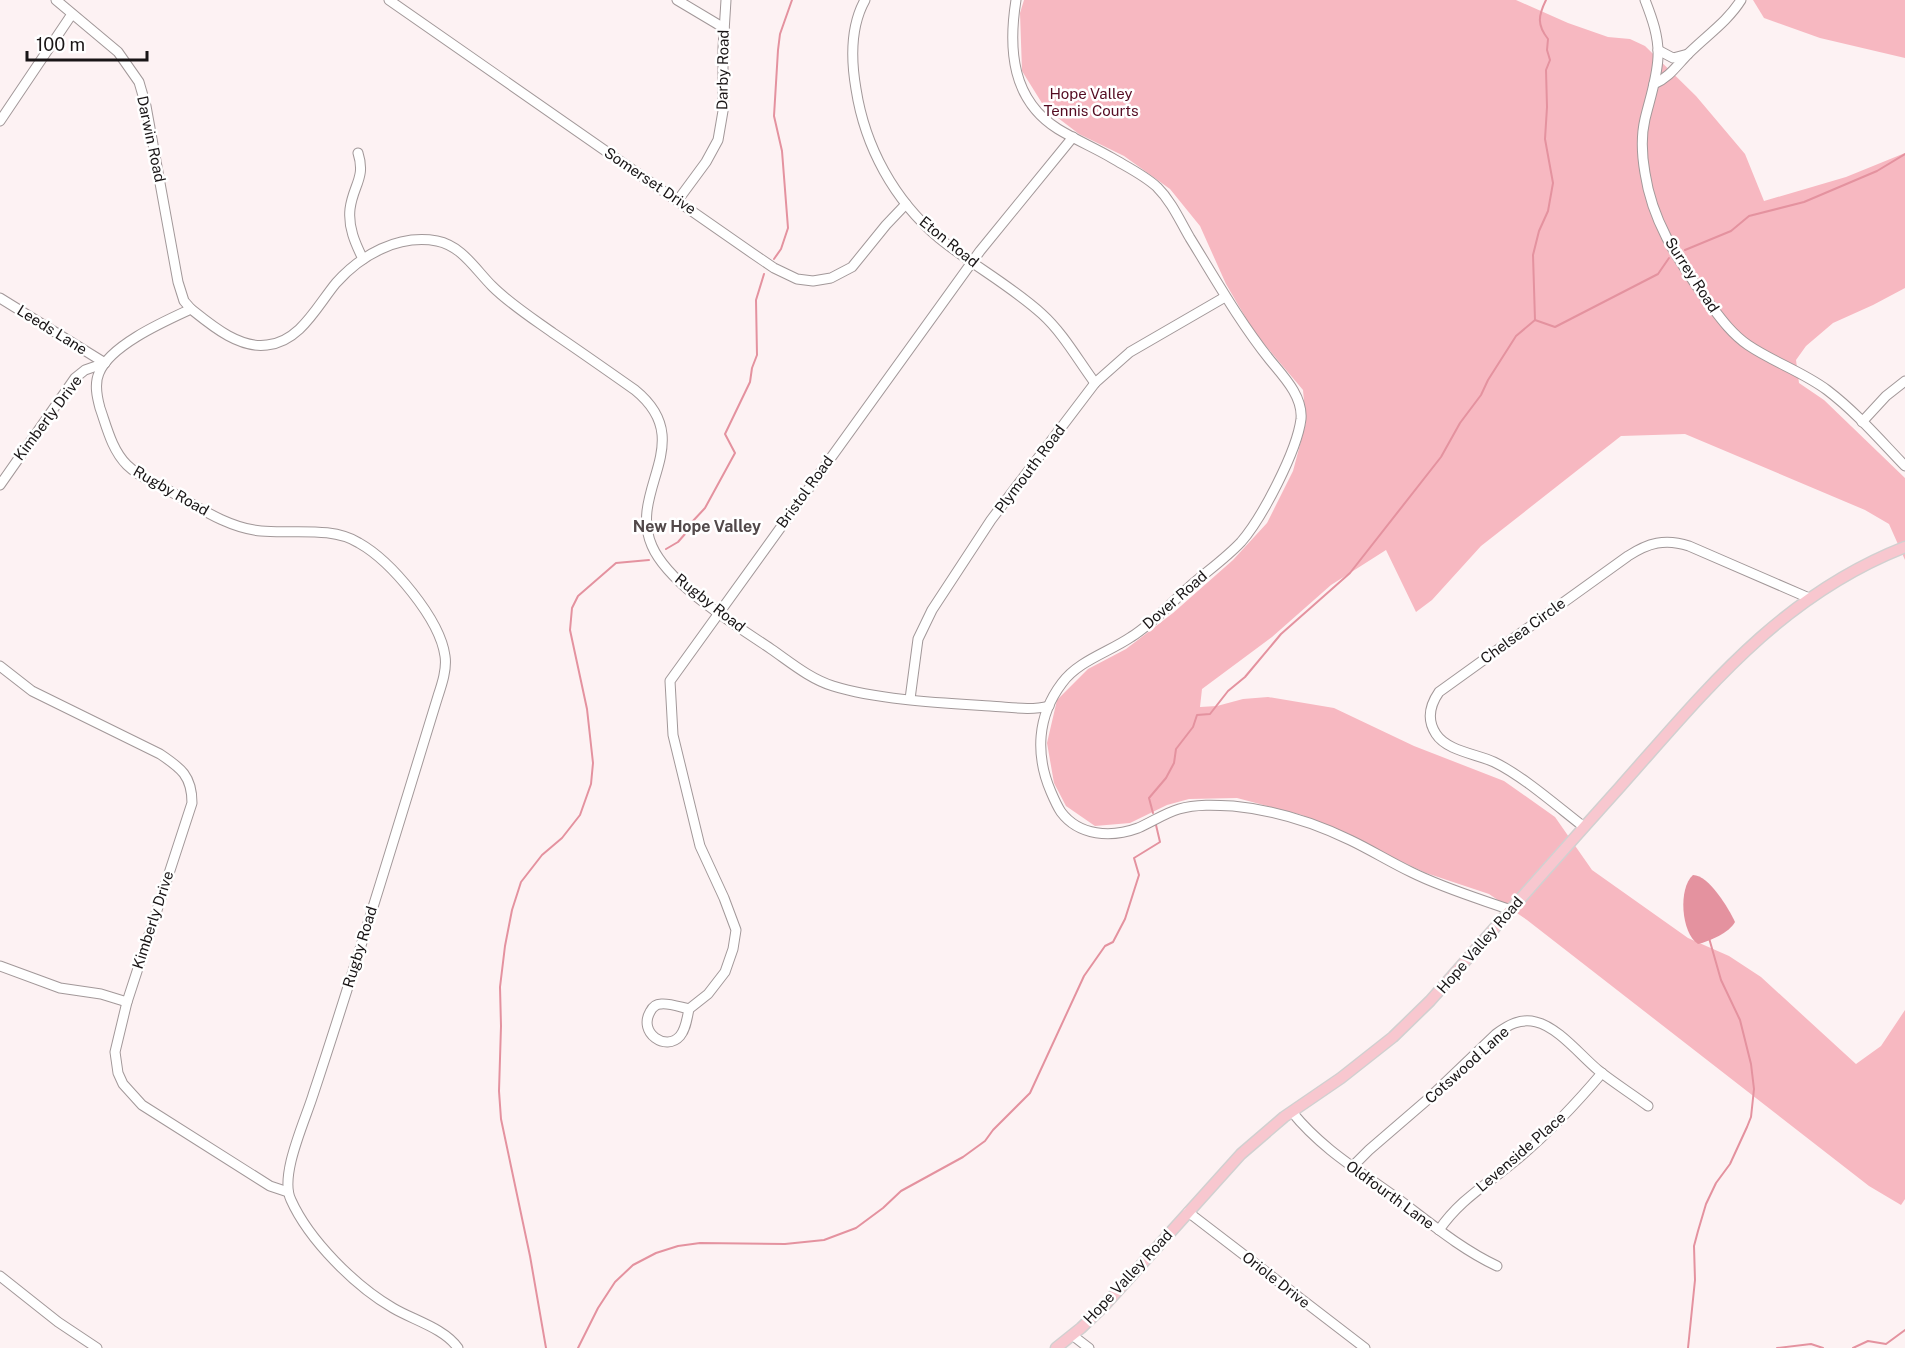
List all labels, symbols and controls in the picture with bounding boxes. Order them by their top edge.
scale bar [27,24,147,62]
street label: Darby Road [713,30,732,110]
text: 100 m [36,34,85,55]
park label: Hope Valley Tennis Courts [1043,85,1139,119]
street label: Darwin Road [134,94,169,184]
street label: Somerset Drive [601,144,699,218]
street label: Eton Road [916,213,982,271]
street label: Surrey Road [1662,234,1723,315]
street label: Leeds Lane [14,301,90,358]
street label: Kimberly Drive [10,372,85,464]
street label: Plymouth Road [991,421,1068,516]
street label: Bristol Road [773,452,836,531]
street label: Rugby Road [131,462,212,519]
district label: New Hope Valley [633,517,761,536]
street label: Dover Road [1139,567,1210,632]
street label: Rugby Road [672,570,749,635]
street label: Chelsea Circle [1477,594,1568,667]
street label: Kimberly Drive [129,869,176,971]
street label: Hope Valley Road [1433,893,1526,996]
street label: Rugby Road [339,904,380,990]
street label: Cotswood Lane [1421,1023,1512,1107]
street label: Levenside Place [1473,1108,1569,1195]
street label: Oldfourth Lane [1343,1157,1438,1232]
street label: Hope Valley Road [1080,1226,1176,1327]
street label: Oriole Drive [1239,1248,1313,1311]

